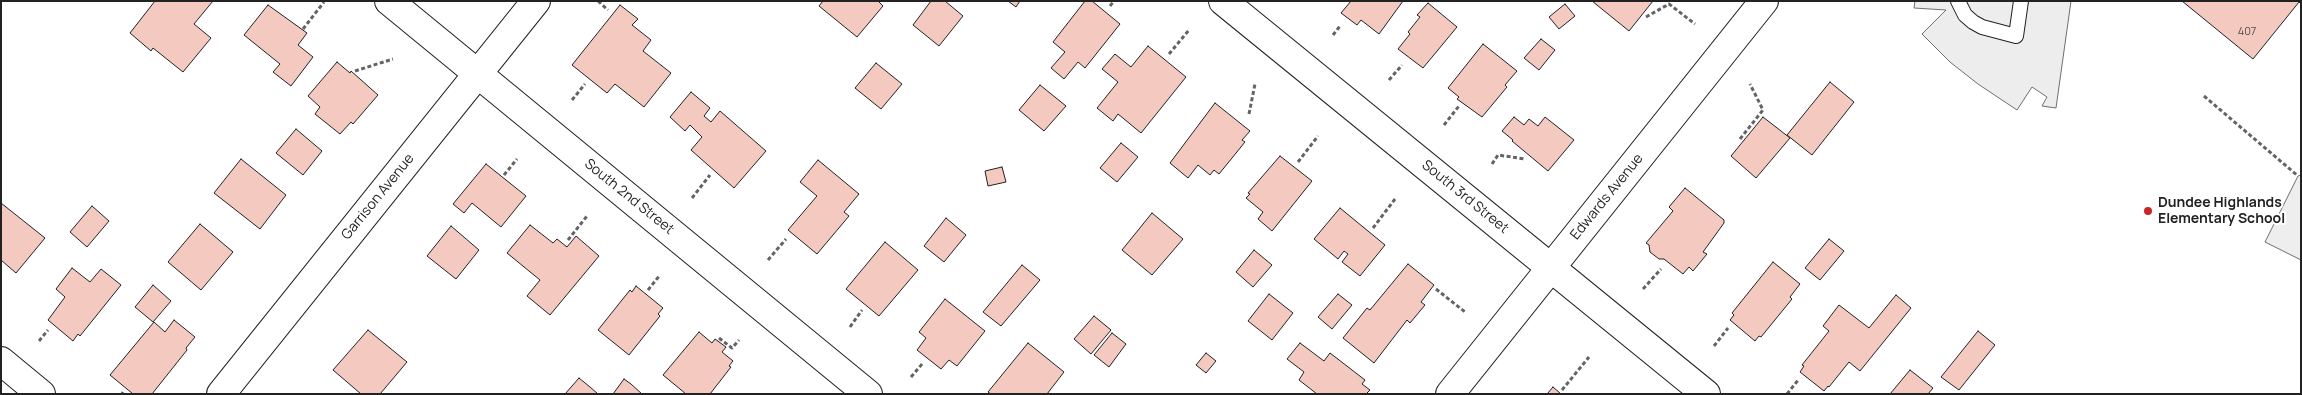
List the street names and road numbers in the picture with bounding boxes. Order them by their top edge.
street label: Garrison Avenue [338,151,418,243]
street label: Edwards Avenue [1567,151,1647,243]
street label: South 2nd Street [581,156,677,238]
street label: South 3rd Street [1418,157,1512,237]

